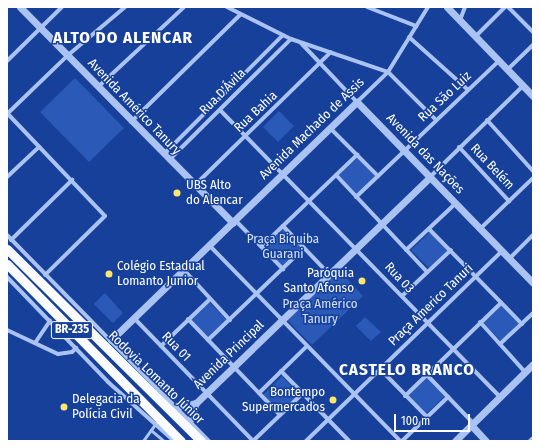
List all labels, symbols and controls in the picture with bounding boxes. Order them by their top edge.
district label: ALTO DO ALENCAR [53,28,193,48]
street label: Avenida Américo Tanury [84,56,184,158]
street label: Rua D'Ávila [197,66,249,118]
street label: Rua São Luiz [415,69,475,125]
street label: Avenida Machado de Assis [256,75,368,183]
street label: Rua Bahia [231,88,281,136]
street label: Avenida das Nações [383,111,467,197]
street label: Rua Belém [467,141,517,193]
place label: UBS Alto do Alencar [186,178,243,209]
marker: UBS Alto do Alencar [171,187,183,199]
park label: Praça Biquiba Guarani [247,232,319,263]
place label: Colégio Estadual Lomanto Junior [117,259,205,290]
street label: Rua 03 [381,260,417,296]
street label: Praça Americo Tanuri [386,261,476,349]
place label: Paróquia Santo Afonso [284,266,354,297]
marker: Colégio Estadual Lomanto Junior [104,269,114,279]
marker: Paróquia Santo Afonso [357,276,367,286]
park label: Praça Américo Tanury [282,297,358,328]
street label: Avenida Principal [190,317,268,393]
road number: BR-235 [50,320,94,340]
street label: Rodovia Lomanto Júnior [105,328,207,428]
street label: Rua 01 [158,329,194,365]
district label: CASTELO BRANCO [339,360,475,380]
place label: Bontempo Supermercados [242,385,325,416]
place label: Delegacia da Polícia Civil [72,392,140,423]
marker: Bontempo Supermercados [328,395,338,405]
marker: Delegacia da Polícia Civil [59,402,69,412]
scale bar [396,406,472,432]
text: 100 m [401,414,430,428]

